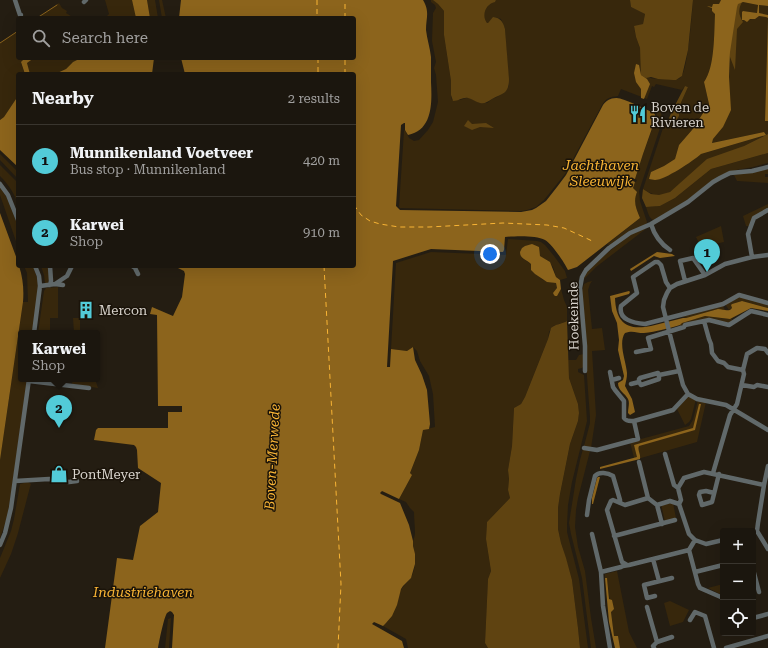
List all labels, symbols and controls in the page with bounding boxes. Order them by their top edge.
search box [16,16,356,60]
icon: search [30,27,52,49]
text: Search here [62,29,148,47]
text: Nearby [32,88,94,108]
text: 2 results [288,91,340,106]
place label: Boven de Rivieren [651,100,709,130]
restaurant icon: Boven de Rivieren [628,104,648,124]
text: Munnikenland Voetveer [70,144,253,162]
text: 1 [41,153,49,168]
text: 420 m [303,153,340,168]
water label: Jachthaven Sleeuwijk [562,157,640,189]
text: Bus stop · Munnikenland [70,162,226,177]
text: Karwei [70,216,124,234]
text: 2 [41,225,49,240]
text: 910 m [303,225,340,240]
text: Shop [70,234,103,249]
pin: 1 [694,239,720,272]
your location [480,244,500,264]
street label: Hoekeinde [565,282,582,350]
building icon: Mercon [76,300,96,320]
place label: Mercon [99,303,148,318]
popup [18,330,100,382]
text: Karwei [32,340,86,358]
text: Shop [32,358,65,373]
pin: 2 [46,395,72,428]
water label: Boven-Merwede [261,404,283,511]
shop icon: PontMeyer [49,464,69,484]
place label: PontMeyer [72,467,141,482]
map controls [720,528,756,636]
button: + [720,528,756,564]
button: − [720,564,756,600]
water label: Industriehaven [92,584,193,600]
button: locate [720,600,756,636]

